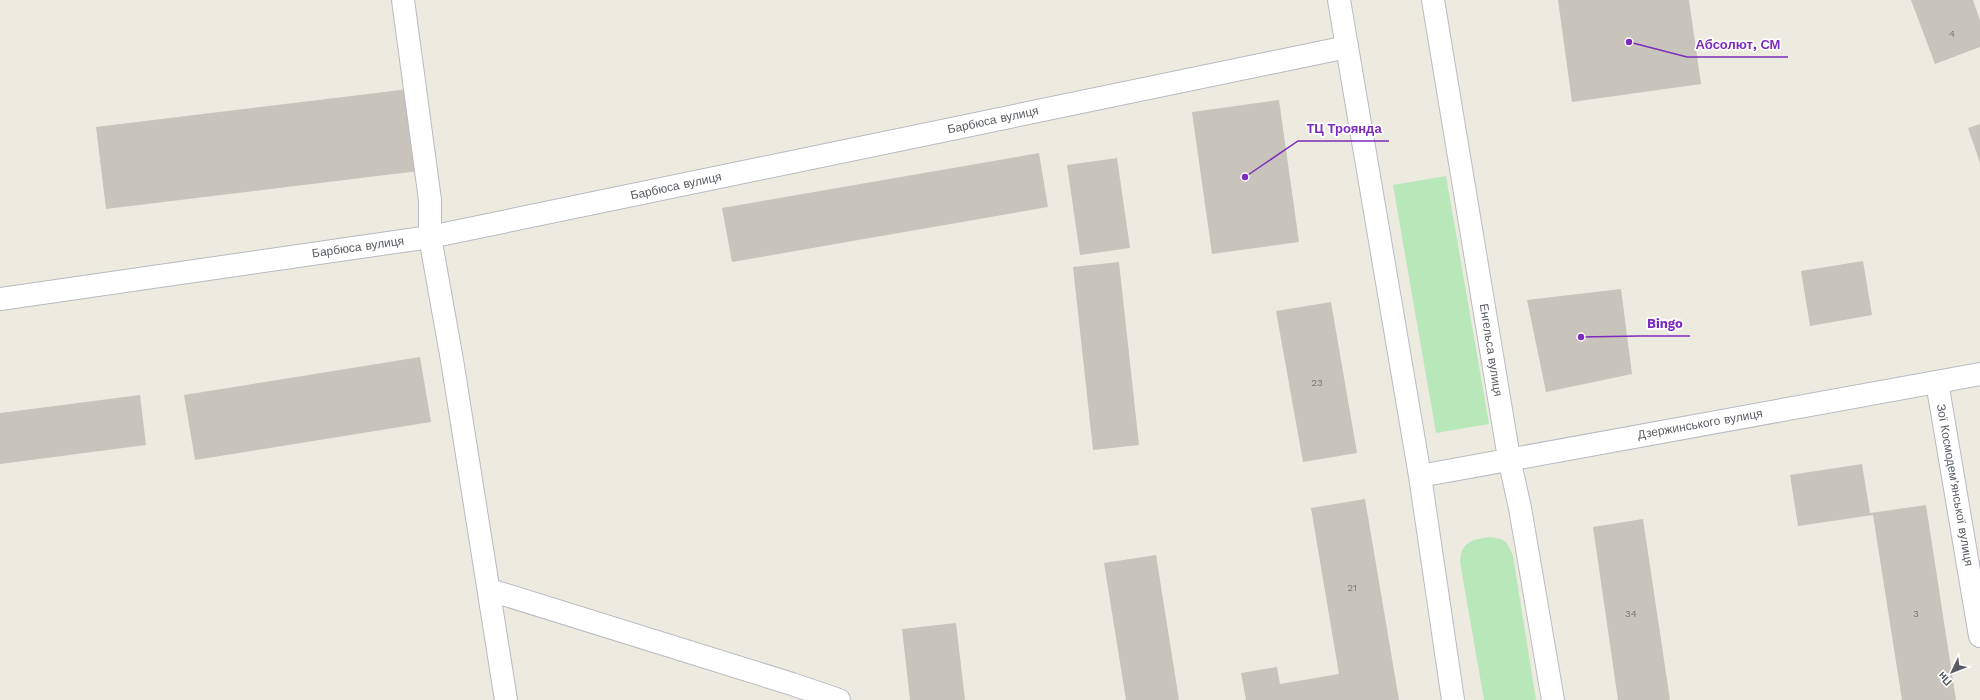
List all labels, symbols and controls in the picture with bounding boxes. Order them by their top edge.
house number: 4 [1949,28,1955,39]
callout: Абсолют, СМ [1687,32,1788,57]
text: Абсолют, СМ [1696,37,1780,52]
street label: Барбюса вулиця [946,104,1040,136]
callout: ТЦ Троянда [1298,116,1389,141]
text: ТЦ Троянда [1306,121,1382,136]
street label: Барбюса вулиця [629,170,723,202]
street label: Барбюса вулиця [311,234,405,260]
street label: Енгельса вулиця [1477,302,1505,398]
callout: Bingo [1639,311,1690,336]
text: Bingo [1647,316,1683,331]
house number: 23 [1311,377,1323,388]
street label: Зої Космодем’янської вулиця [1934,403,1976,567]
street label: Дзержинського вулиця [1636,406,1764,442]
house number: 21 [1347,582,1357,593]
house number: 34 [1625,608,1637,619]
house number: 3 [1913,608,1919,619]
north arrow [1932,652,1972,692]
text: Пн [1935,669,1955,688]

